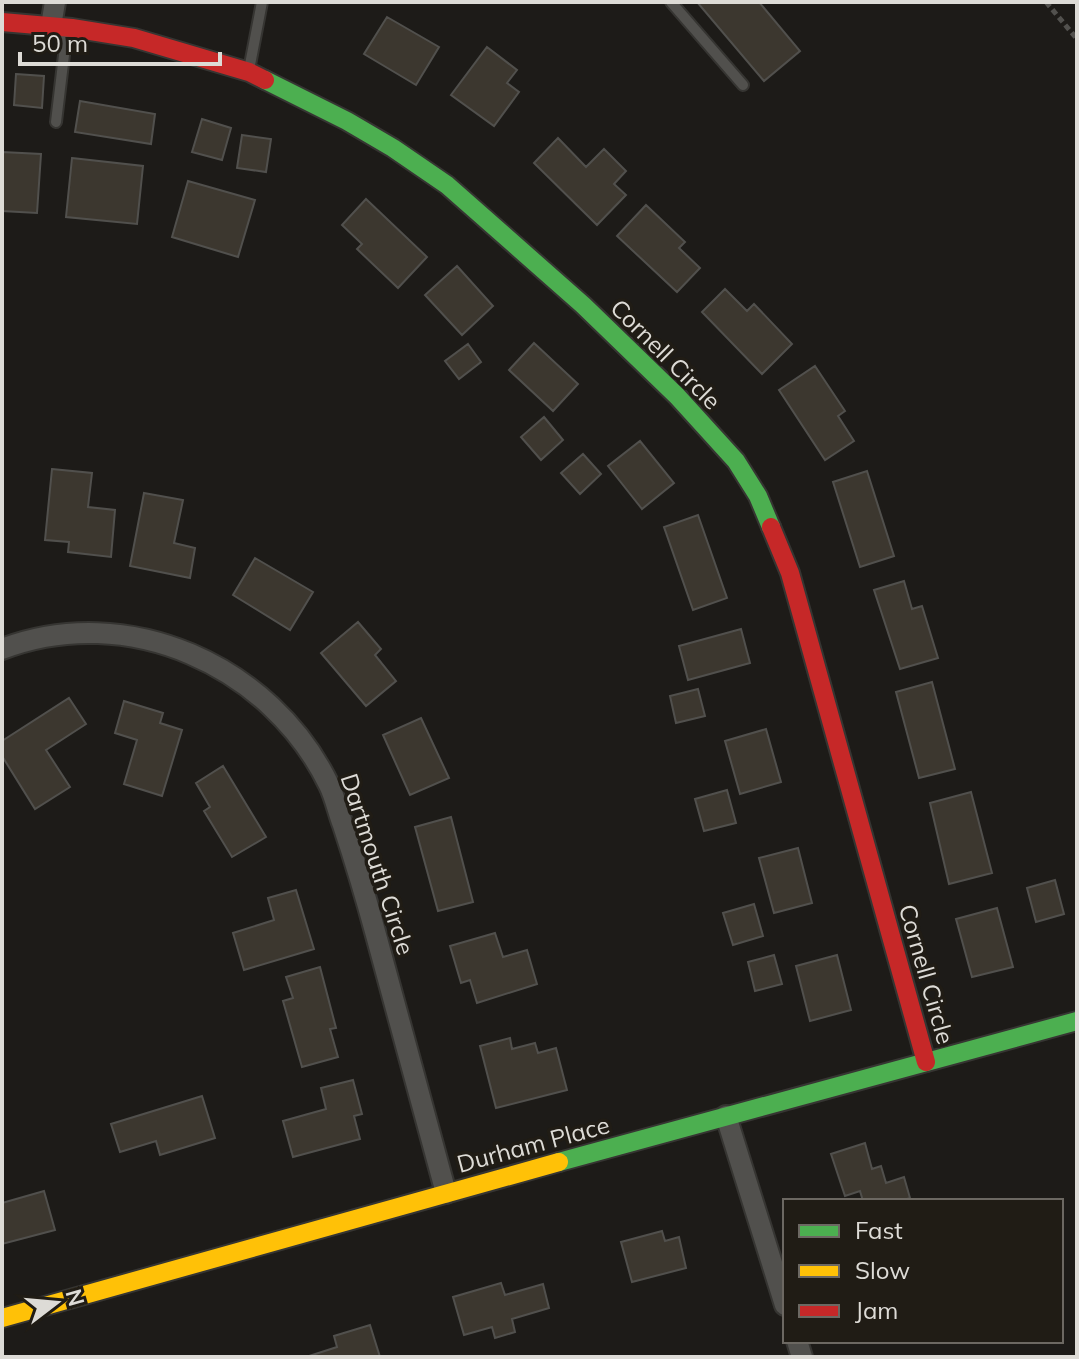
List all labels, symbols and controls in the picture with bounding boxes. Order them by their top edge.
scale bar [20,16,220,66]
text: 50 m [32,28,88,58]
street label: Cornell Circle [604,292,728,416]
street label: Dartmouth Circle [335,770,421,958]
street label: Cornell Circle [893,901,961,1047]
street label: Durham Place [453,1109,613,1179]
legend [783,1199,1063,1343]
text: Fast [855,1215,903,1245]
text: Slow [855,1255,910,1285]
north arrow [16,1263,96,1343]
text: N [59,1286,91,1309]
text: Jam [855,1295,898,1325]

